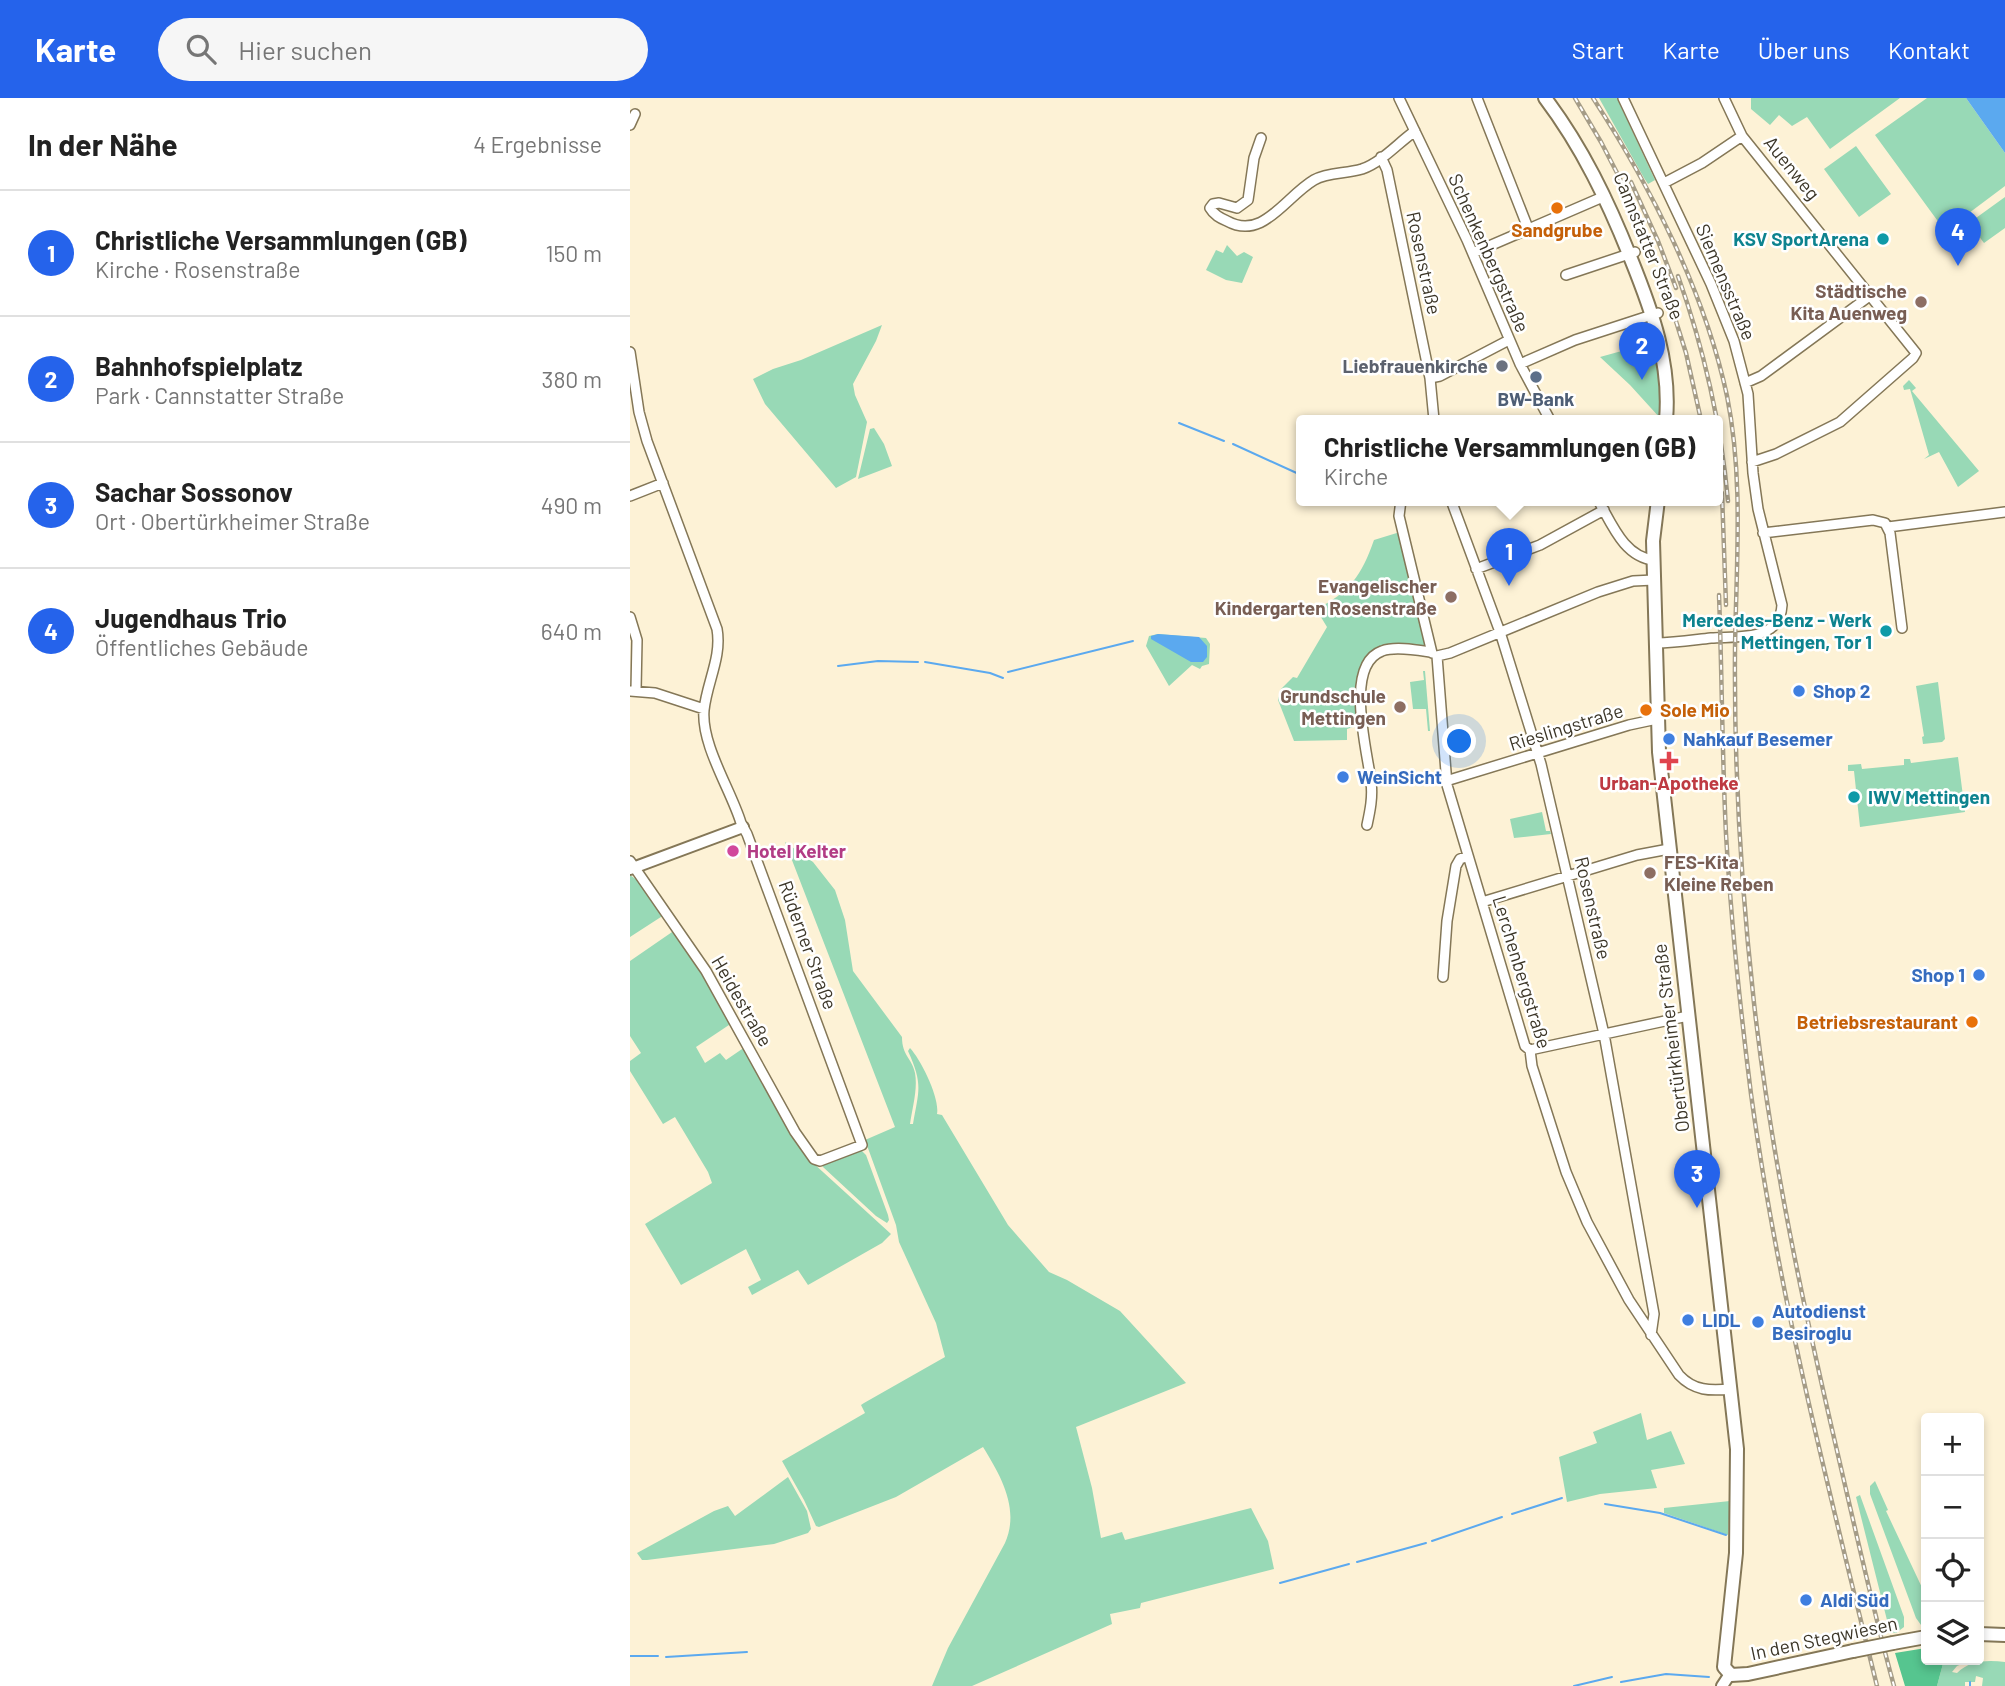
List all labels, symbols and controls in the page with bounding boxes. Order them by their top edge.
search box [158,18,648,81]
text: Karte [35,29,116,69]
icon: search [182,30,220,68]
text: Hier suchen [238,34,372,65]
text: Start [1572,35,1625,64]
text: Karte [1663,35,1720,64]
text: Über uns [1758,35,1850,64]
text: Kontakt [1888,35,1970,64]
text: In der Nähe [28,126,178,162]
text: 4 Ergebnisse [473,130,602,158]
street label: Auenweg [1760,131,1825,204]
street label: Cannstatter Straße [1609,169,1690,323]
street label: Schenkenbergstraße [1444,170,1535,336]
marker: Sandgrube [1549,200,1565,216]
pin: 4 [1935,208,1981,266]
street label: Rosenstraße [1402,209,1447,317]
place label: Sandgrube [1511,218,1603,241]
street label: Siemensstraße [1692,220,1761,343]
text: Christliche Versammlungen (GB) [95,224,467,255]
place label: KSV SportArena [1733,227,1869,250]
marker: KSV SportArena [1875,231,1891,247]
text: 1 [47,239,55,267]
text: 150 m [546,239,602,267]
text: Kirche · Rosenstraße [95,255,300,283]
place label: Städtische Kita Auenweg [1791,279,1907,324]
marker: Städtische Kita Auenweg [1913,294,1929,310]
pin: 2 [1619,322,1665,380]
text: Bahnhofspielplatz [95,350,303,381]
place label: Liebfrauenkirche [1343,354,1488,377]
marker: Liebfrauenkirche [1494,358,1510,374]
text: 2 [45,365,57,393]
text: 380 m [542,365,602,393]
marker: BW-Bank [1528,369,1544,385]
text: Park · Cannstatter Straße [95,381,344,409]
place label: BW-Bank [1498,387,1574,410]
popup [1296,415,1723,506]
text: Christliche Versammlungen (GB) [1324,431,1695,462]
text: Kirche [1324,462,1388,490]
text: Sachar Sossonov [95,476,293,507]
text: 3 [45,491,57,519]
text: 490 m [541,491,602,519]
text: Ort · Obertürkheimer Straße [95,507,370,535]
pin: 1 [1486,528,1532,586]
place label: Evangelischer Kindergarten Rosenstraße [1215,574,1438,619]
marker: Evangelischer Kindergarten Rosenstraße [1443,589,1459,605]
text: Jugendhaus Trio [95,602,287,633]
place label: Mercedes-Benz - Werk Mettingen, Tor 1 [1682,608,1872,653]
text: 4 [44,617,58,645]
text: 640 m [541,617,602,645]
marker: Mercedes-Benz - Werk Mettingen, Tor 1 [1878,623,1894,639]
text: Öffentliches Gebäude [95,633,308,661]
place label: Shop 2 [1813,679,1870,702]
marker: Shop 2 [1791,683,1807,699]
place label: Grundschule Mettingen [1280,684,1386,729]
street label: Rieslingstraße [1506,698,1626,755]
place label: Sole Mio [1660,698,1730,721]
marker: Grundschule Mettingen [1392,699,1408,715]
marker: Sole Mio [1638,702,1654,718]
your location [1442,724,1476,758]
place label: Nahkauf Besemer [1683,727,1833,750]
marker: Nahkauf Besemer [1661,731,1677,747]
marker: Urban-Apotheke [1661,753,1677,769]
place label: WeinSicht [1357,765,1442,788]
marker: WeinSicht [1335,769,1351,785]
place label: Urban-Apotheke [1599,771,1739,794]
place label: IWV Mettingen [1868,785,1990,808]
marker: IWV Mettingen [1846,789,1862,805]
place label: Hotel Kelter [747,839,847,862]
marker: Hotel Kelter [725,843,741,859]
place label: FES-Kita Kleine Reben [1664,850,1774,895]
street label: Rosenstraße [1570,854,1616,962]
marker: FES-Kita Kleine Reben [1642,865,1658,881]
street label: Rüderner Straße [774,877,842,1012]
street label: Lerchenbergstraße [1488,893,1557,1051]
street label: Obertürkheimer Straße [1648,942,1693,1134]
street label: Heidestraße [707,951,778,1050]
place label: Shop 1 [1911,963,1965,986]
marker: Shop 1 [1971,967,1987,983]
place label: Betriebsrestaurant [1797,1010,1958,1033]
marker: Betriebsrestaurant [1964,1014,1980,1030]
pin: 3 [1674,1150,1720,1208]
place label: Autodienst Besiroglu [1772,1299,1866,1344]
place label: LIDL [1702,1308,1741,1331]
marker: LIDL [1680,1312,1696,1328]
marker: Autodienst Besiroglu [1750,1314,1766,1330]
map controls [1921,1413,1984,1665]
button: + [1921,1413,1984,1476]
button: − [1921,1476,1984,1539]
button: locate [1921,1539,1984,1602]
place label: Aldi Süd [1820,1588,1889,1611]
marker: Aldi Süd [1798,1592,1814,1608]
button: layers [1921,1602,1984,1665]
street label: In den Stegwiesen [1748,1611,1899,1664]

